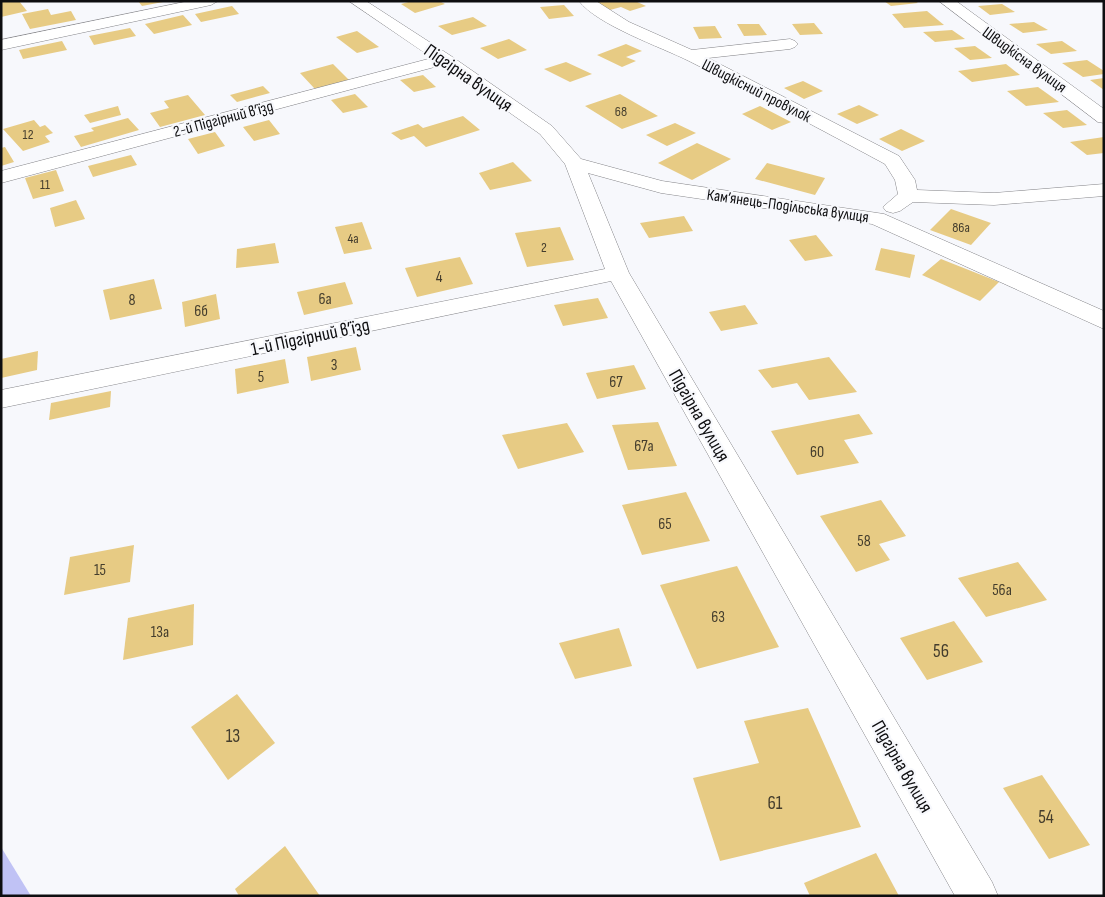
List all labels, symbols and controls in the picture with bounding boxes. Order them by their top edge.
street label: Швидкісна вулиця [978,23,1070,97]
street label: Підгірна вулиця [419,39,517,117]
street label: Швидкісний провулок [699,56,815,127]
street label: 2-й Підгірний в’їзд [171,97,275,142]
house number: 68 [615,103,627,120]
house number: 12 [23,126,34,143]
house number: 11 [40,176,50,193]
street label: Кам’янець-Подільська вулиця [706,186,870,227]
house number: 86а [952,219,970,236]
house number: 4а [347,230,359,247]
house number: 2 [541,239,547,256]
house number: 4 [436,268,443,287]
house number: 6а [318,290,332,309]
house number: 8 [128,291,136,310]
house number: 6б [194,302,208,321]
street label: 1-й Підгірний в’їзд [249,314,372,361]
house number: 3 [331,356,337,375]
street label: Підгірна вулиця [663,365,734,466]
house number: 5 [258,368,264,387]
house number: 67 [609,373,623,392]
house number: 67а [634,437,654,456]
house number: 60 [810,443,824,462]
house number: 65 [658,515,672,534]
house number: 58 [857,532,871,551]
house number: 15 [94,561,106,580]
house number: 56а [992,581,1012,600]
house number: 63 [711,608,725,627]
house number: 13а [151,623,169,642]
house number: 56 [933,640,949,663]
street label: Підгірна вулиця [866,716,937,817]
house number: 13 [226,725,240,748]
house number: 61 [768,792,783,815]
house number: 54 [1038,806,1054,829]

